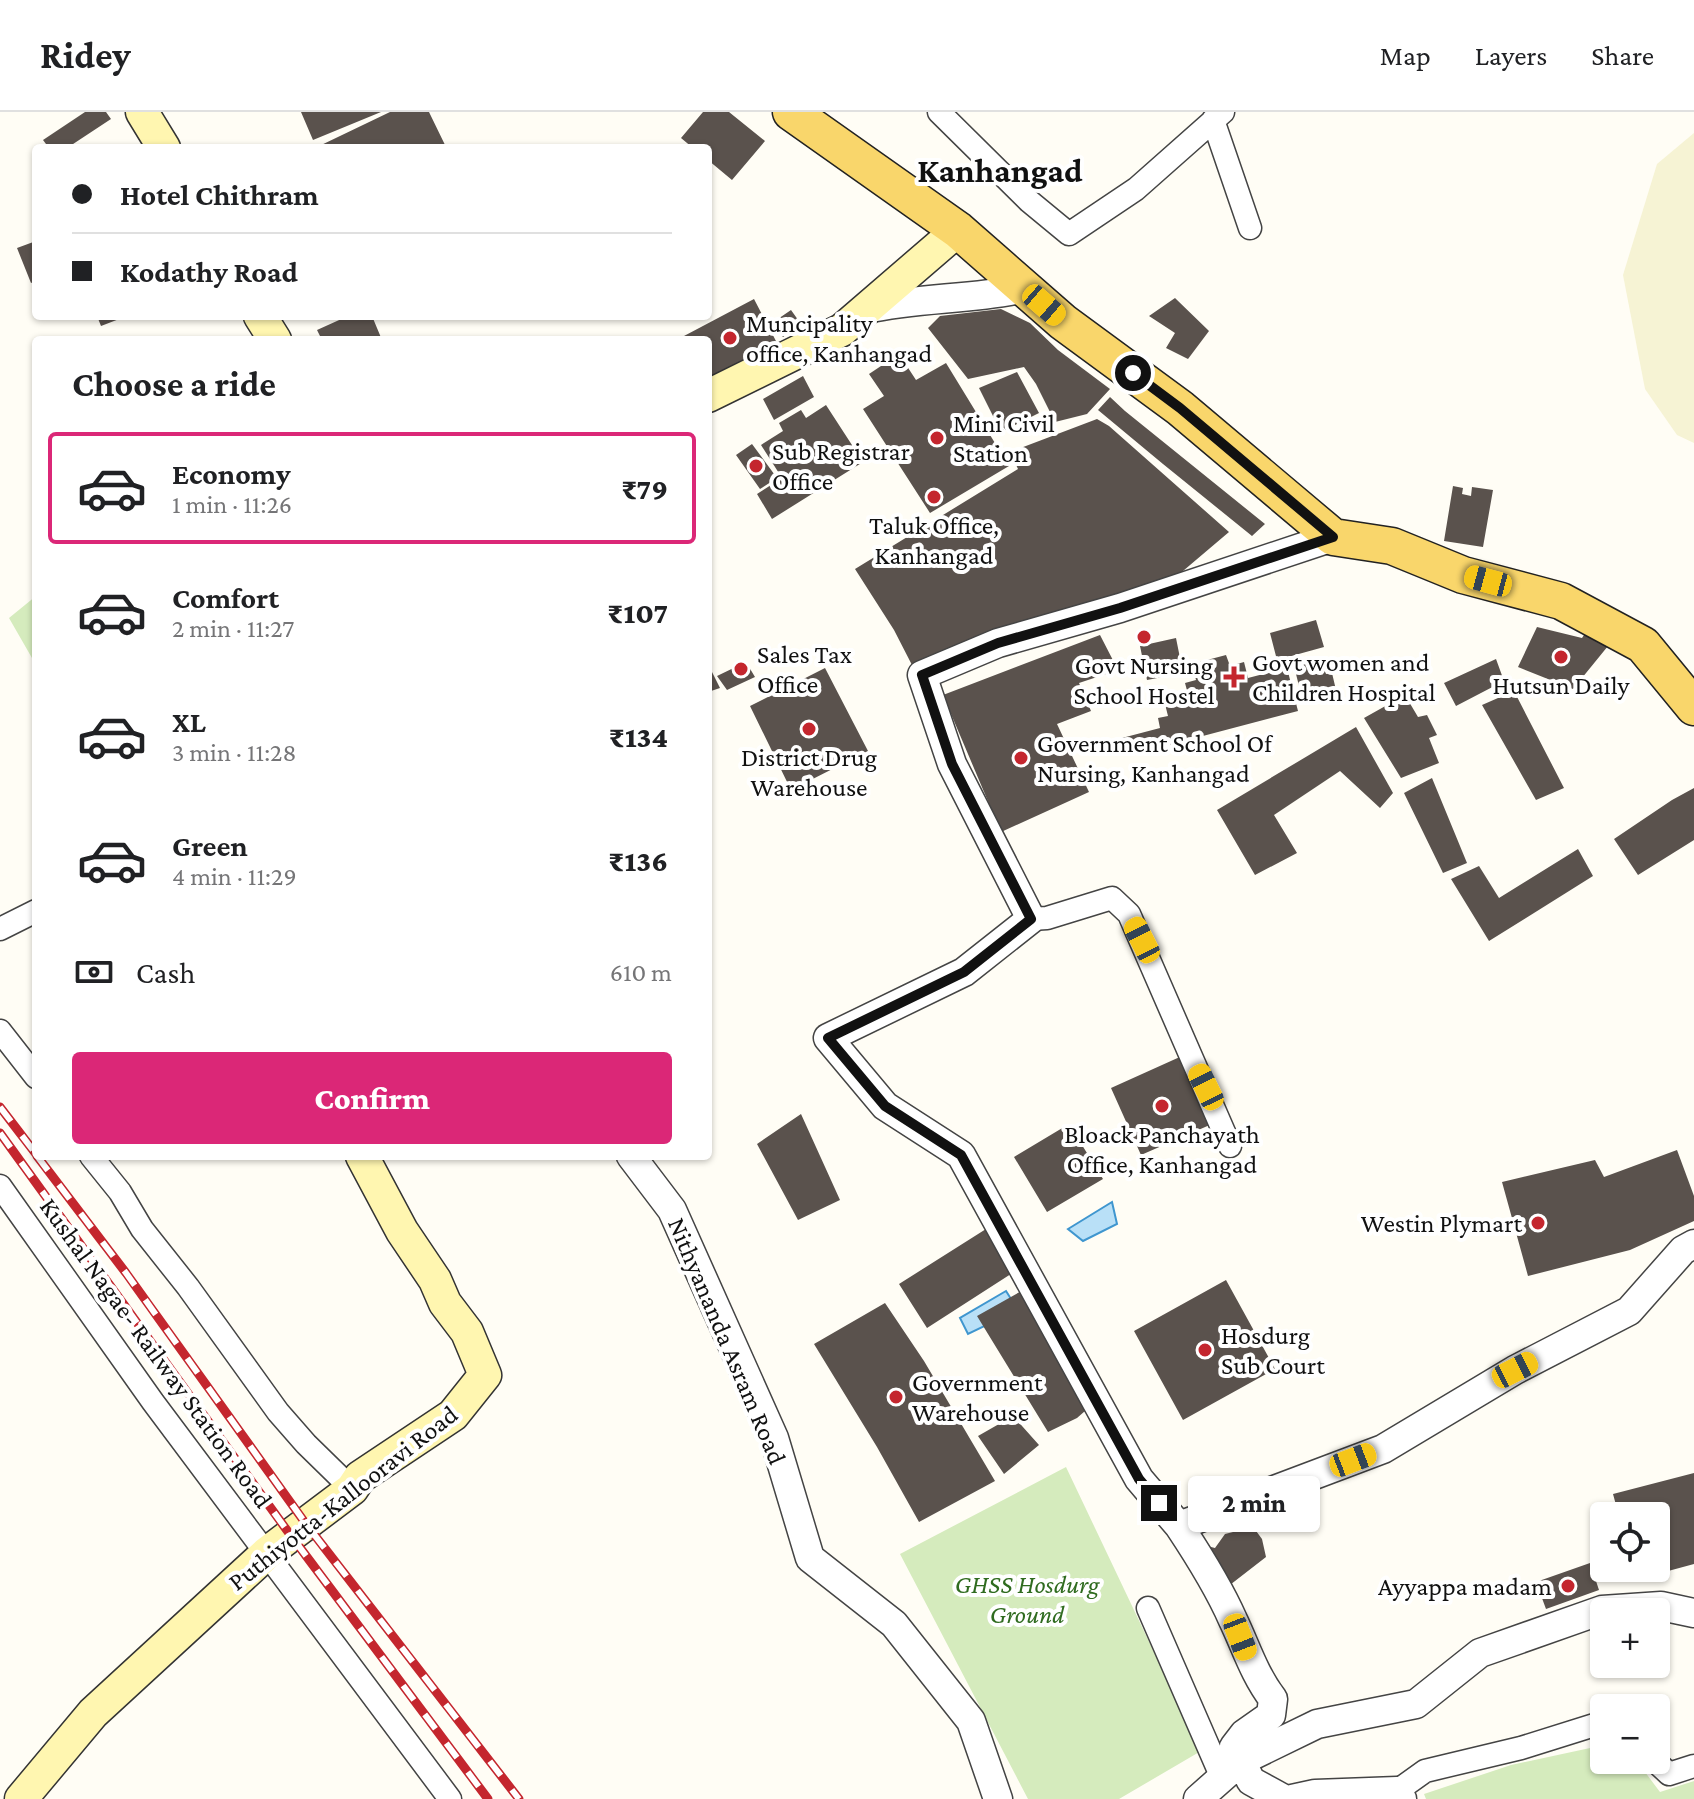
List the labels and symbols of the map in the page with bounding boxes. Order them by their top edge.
district label: Kanhangad [917,152,1083,189]
car [1018,280,1070,330]
place label: Muncipality office, Kanhangad [746,309,932,368]
marker: Muncipality office, Kanhangad [721,329,739,347]
route start [1115,355,1151,391]
place label: Mini Civil Station [953,409,1055,468]
marker: Mini Civil Station [928,429,946,447]
place label: Sub Registrar Office [772,437,910,496]
marker: Sub Registrar Office [747,457,765,475]
marker: Taluk Office, Kanhangad [925,488,943,506]
place label: Taluk Office, Kanhangad [869,511,999,570]
car [1462,563,1514,599]
marker: Govt Nursing School Hostel [1135,628,1153,646]
place label: Sales Tax Office [757,640,852,699]
place label: Govt women and Children Hospital [1252,648,1436,707]
marker: Hutsun Daily [1552,648,1570,666]
place label: Govt Nursing School Hostel [1073,651,1215,710]
marker: Sales Tax Office [732,660,750,678]
marker: Govt women and Children Hospital [1223,666,1245,688]
place label: Hutsun Daily [1492,671,1631,700]
marker: District Drug Warehouse [800,720,818,738]
place label: Government School Of Nursing, Kanhangad [1037,729,1273,788]
place label: District Drug Warehouse [741,743,878,802]
marker: Government School Of Nursing, Kanhangad [1012,749,1030,767]
car [1120,913,1164,967]
car [1185,1060,1227,1114]
marker: Bloack Panchayath Office, Kanhangad [1153,1097,1171,1115]
place label: Bloack Panchayath Office, Kanhangad [1064,1120,1260,1179]
street label: Kushal Nagae- Railway Station Road [34,1192,278,1514]
place label: Westin Plymart [1361,1209,1522,1238]
street label: Nithyananda Asram Road [662,1213,792,1469]
marker: Westin Plymart [1529,1214,1547,1232]
place label: Hosdurg Sub Court [1221,1321,1325,1380]
marker: Hosdurg Sub Court [1196,1341,1214,1359]
car [1488,1348,1542,1392]
place label: Government Warehouse [912,1368,1043,1427]
marker: Government Warehouse [887,1388,905,1406]
street label: Puthiyotta-Kallooravi Road [223,1399,464,1596]
car [1326,1440,1380,1480]
callout: 2 min [1187,1475,1319,1531]
route end [1141,1485,1177,1521]
park label: GHSS Hosdurg Ground [955,1570,1101,1629]
place label: Ayyappa madam [1378,1572,1552,1601]
marker: Ayyappa madam [1559,1577,1577,1595]
car [1220,1610,1260,1664]

